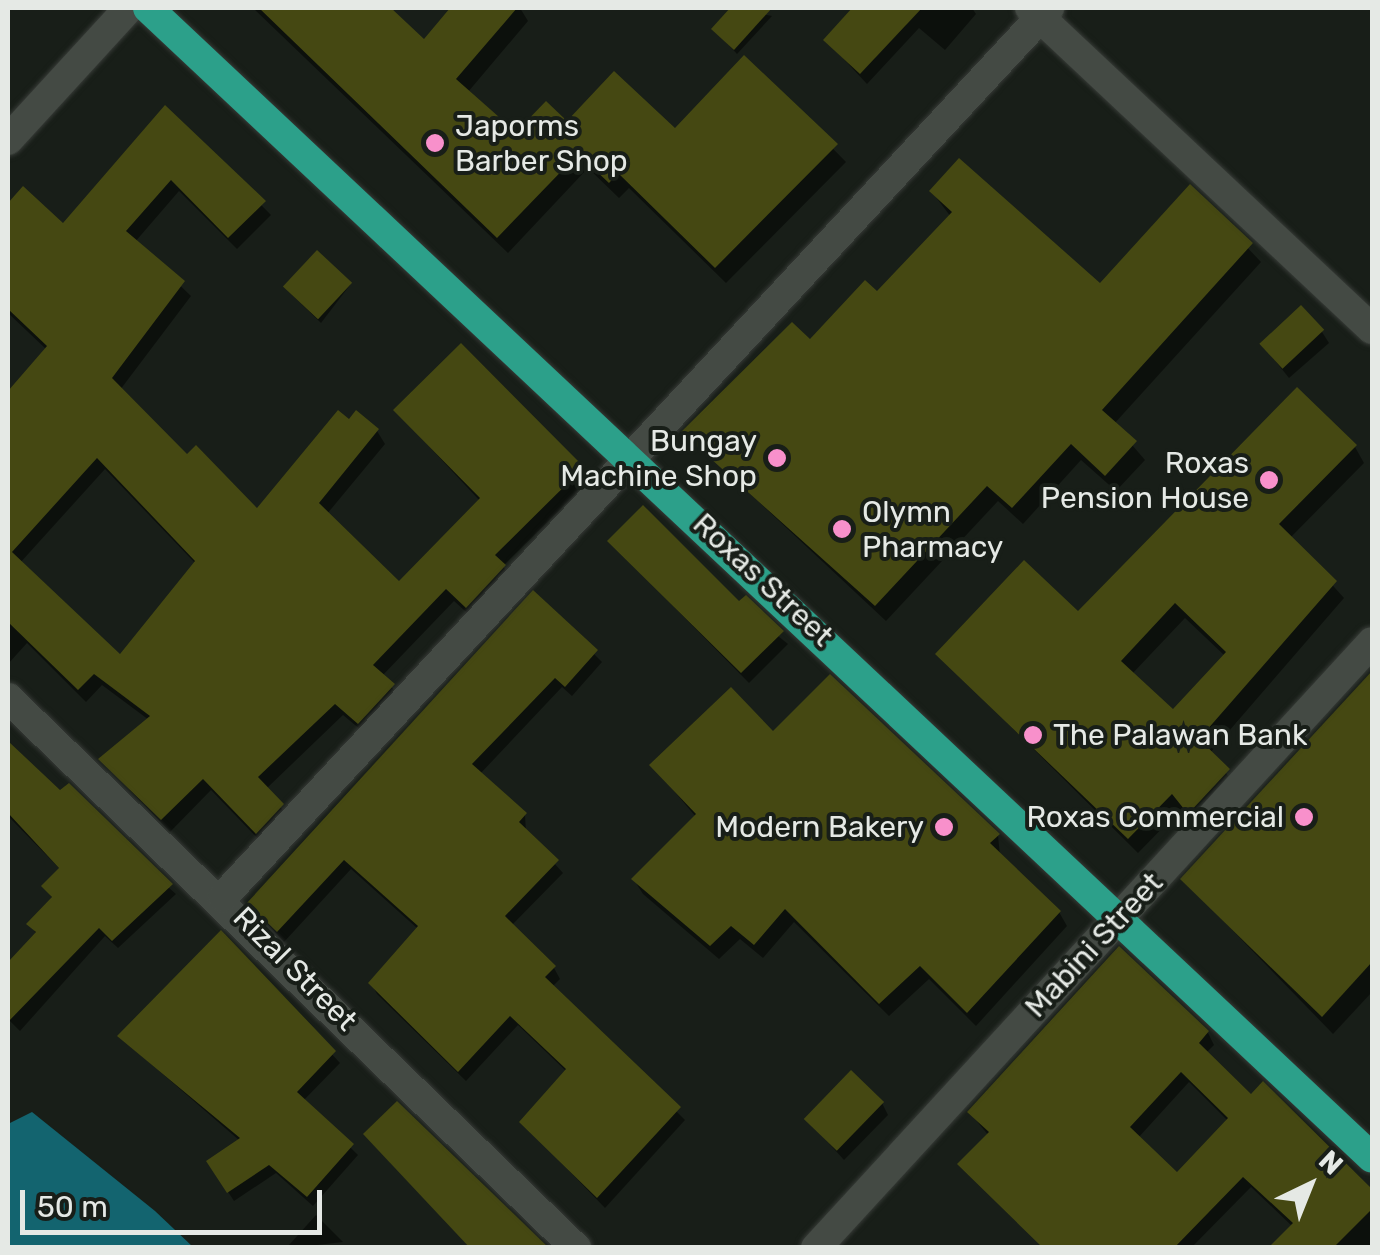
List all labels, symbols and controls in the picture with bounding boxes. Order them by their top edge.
place label: Japorms Barber Shop [455,108,628,178]
marker: Japorms Barber Shop [424,132,446,154]
place label: Bungay Machine Shop [560,423,757,494]
place label: Roxas Pension House [1041,445,1249,516]
marker: Bungay Machine Shop [766,447,788,469]
marker: Roxas Pension House [1258,469,1280,491]
place label: Olymn Pharmacy [862,494,1003,564]
street label: Roxas Street [686,506,840,654]
marker: Olymn Pharmacy [831,518,853,540]
place label: The Palawan Bank [1053,717,1307,753]
marker: The Palawan Bank [1022,724,1044,746]
place label: Roxas Commercial [1026,799,1284,835]
marker: Roxas Commercial [1293,806,1315,828]
place label: Modern Bakery [715,809,924,845]
marker: Modern Bakery [933,816,955,838]
street label: Mabini Street [1018,865,1170,1025]
street label: Rizal Street [226,900,364,1038]
north arrow [1260,1135,1360,1235]
text: N [1312,1144,1349,1182]
scale bar [25,1170,328,1232]
text: 50 m [37,1189,108,1225]

